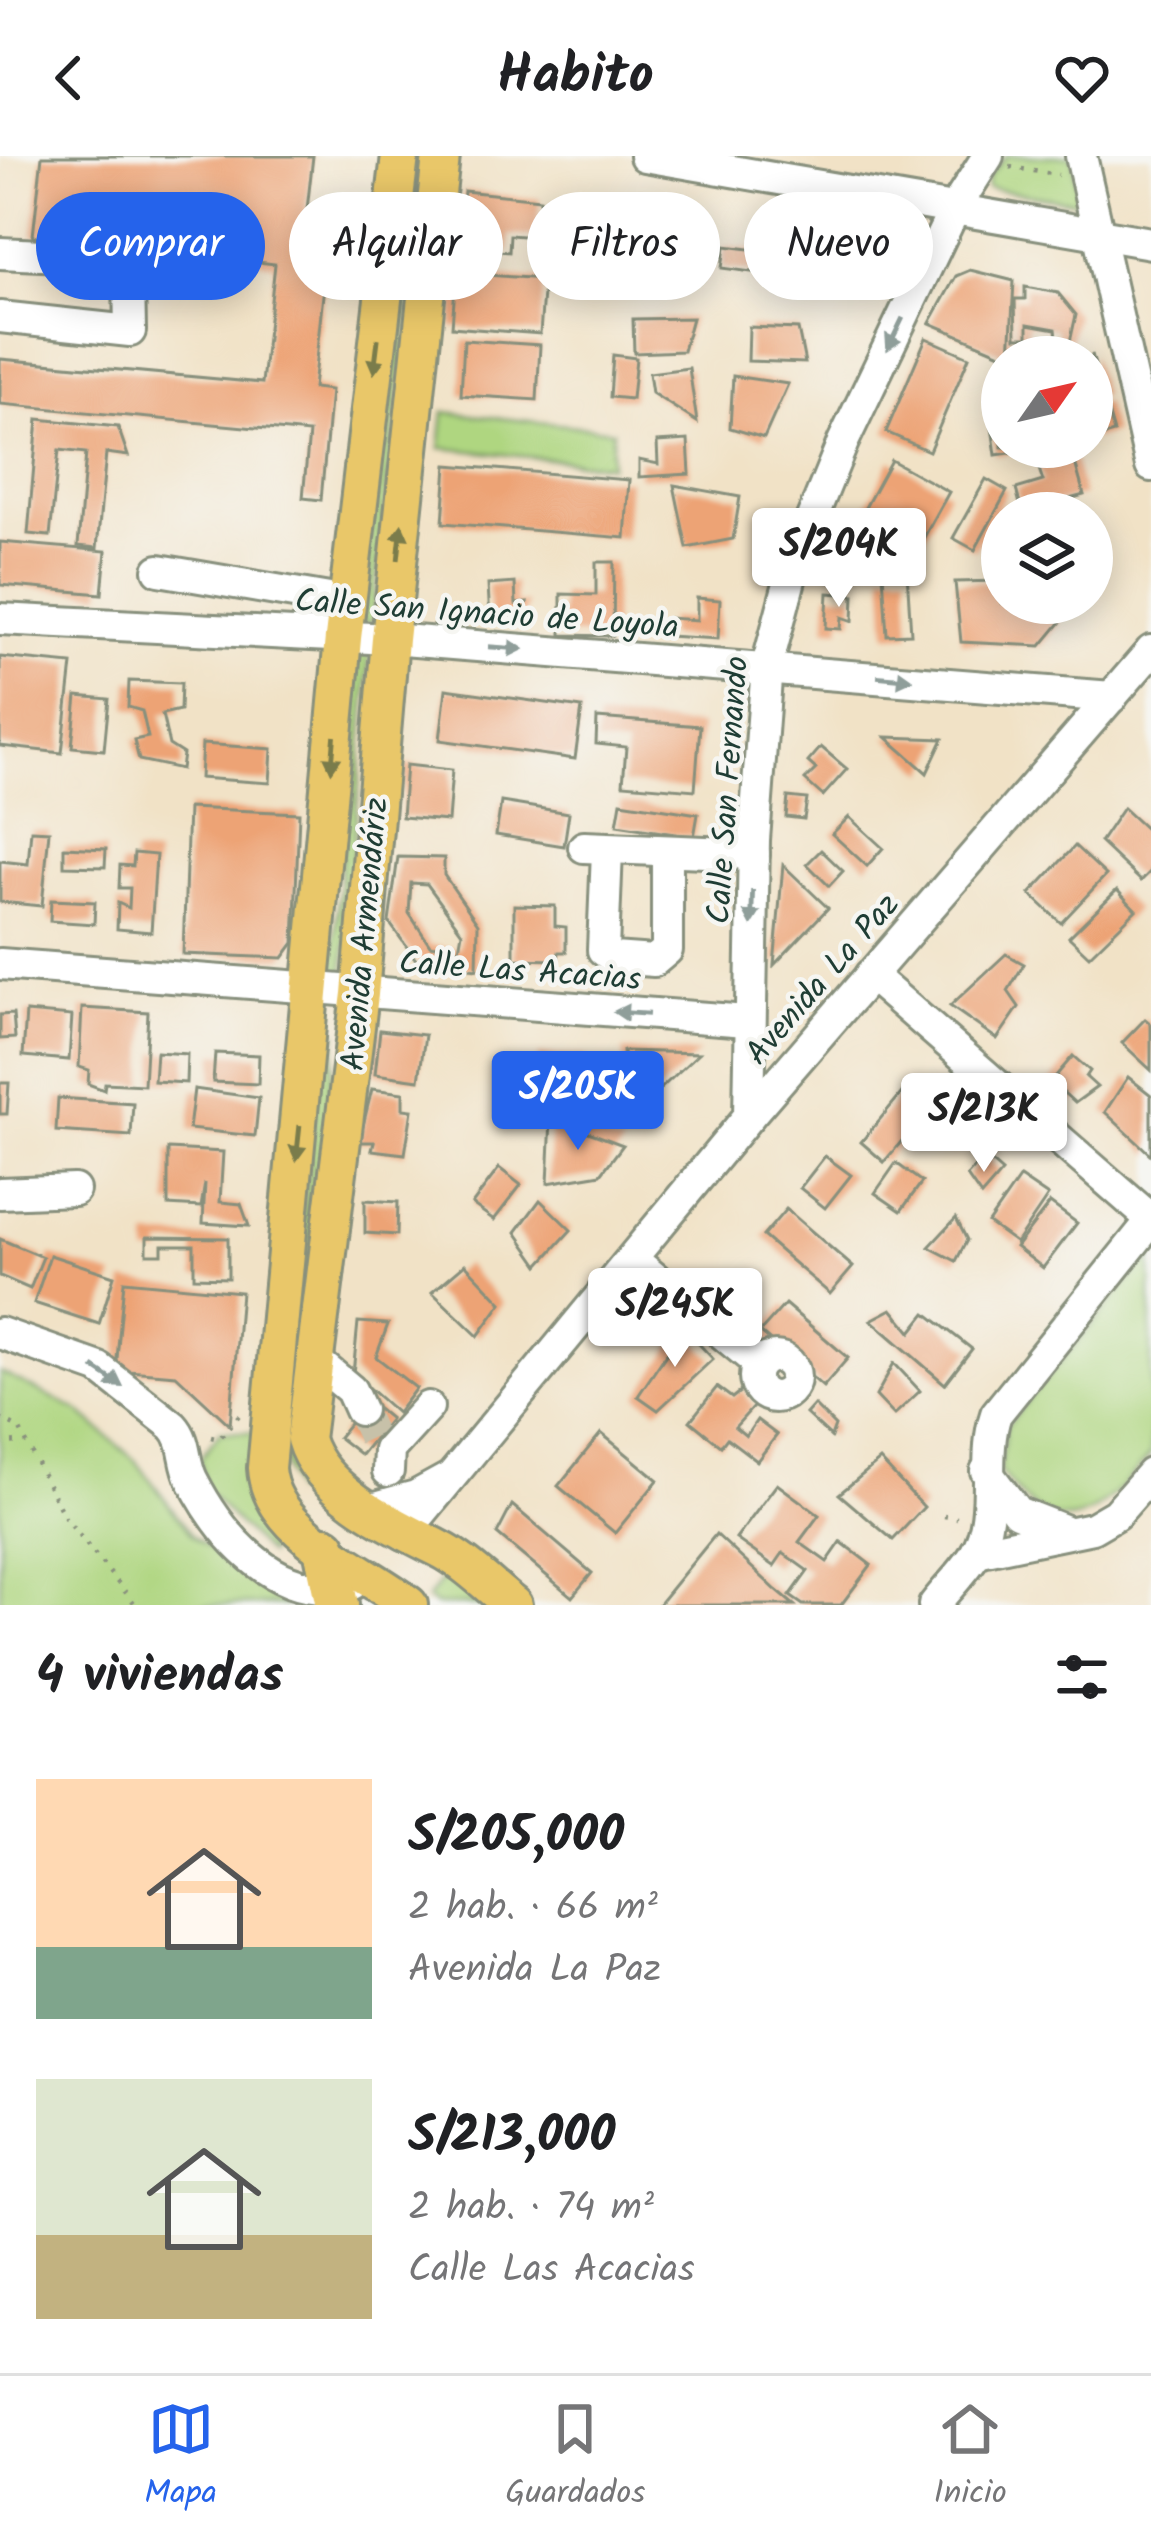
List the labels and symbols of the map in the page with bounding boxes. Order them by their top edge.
one-way arrow [885,317,905,352]
north arrow [981,336,1113,468]
one-way arrow [367,337,386,375]
pin: S/204K [741,508,937,610]
one-way arrow [391,523,410,561]
street label: Calle San Ignacio de Loyola [293,576,680,655]
one-way arrow [488,638,525,657]
street label: Calle San Fernando [694,655,765,926]
one-way arrow [877,668,914,687]
one-way arrow [323,736,342,773]
street label: Avenida Armendáriz [328,795,405,1073]
street label: Avenida La Paz [733,882,914,1078]
one-way arrow [742,890,761,928]
street label: Calle Las Acacias [397,938,643,1007]
one-way arrow [612,1003,649,1022]
pin: S/205K [480,1051,676,1153]
pin: S/213K [886,1073,1082,1175]
one-way arrow [288,1124,307,1162]
pin: S/245K [577,1268,773,1370]
one-way arrow [91,1365,124,1388]

